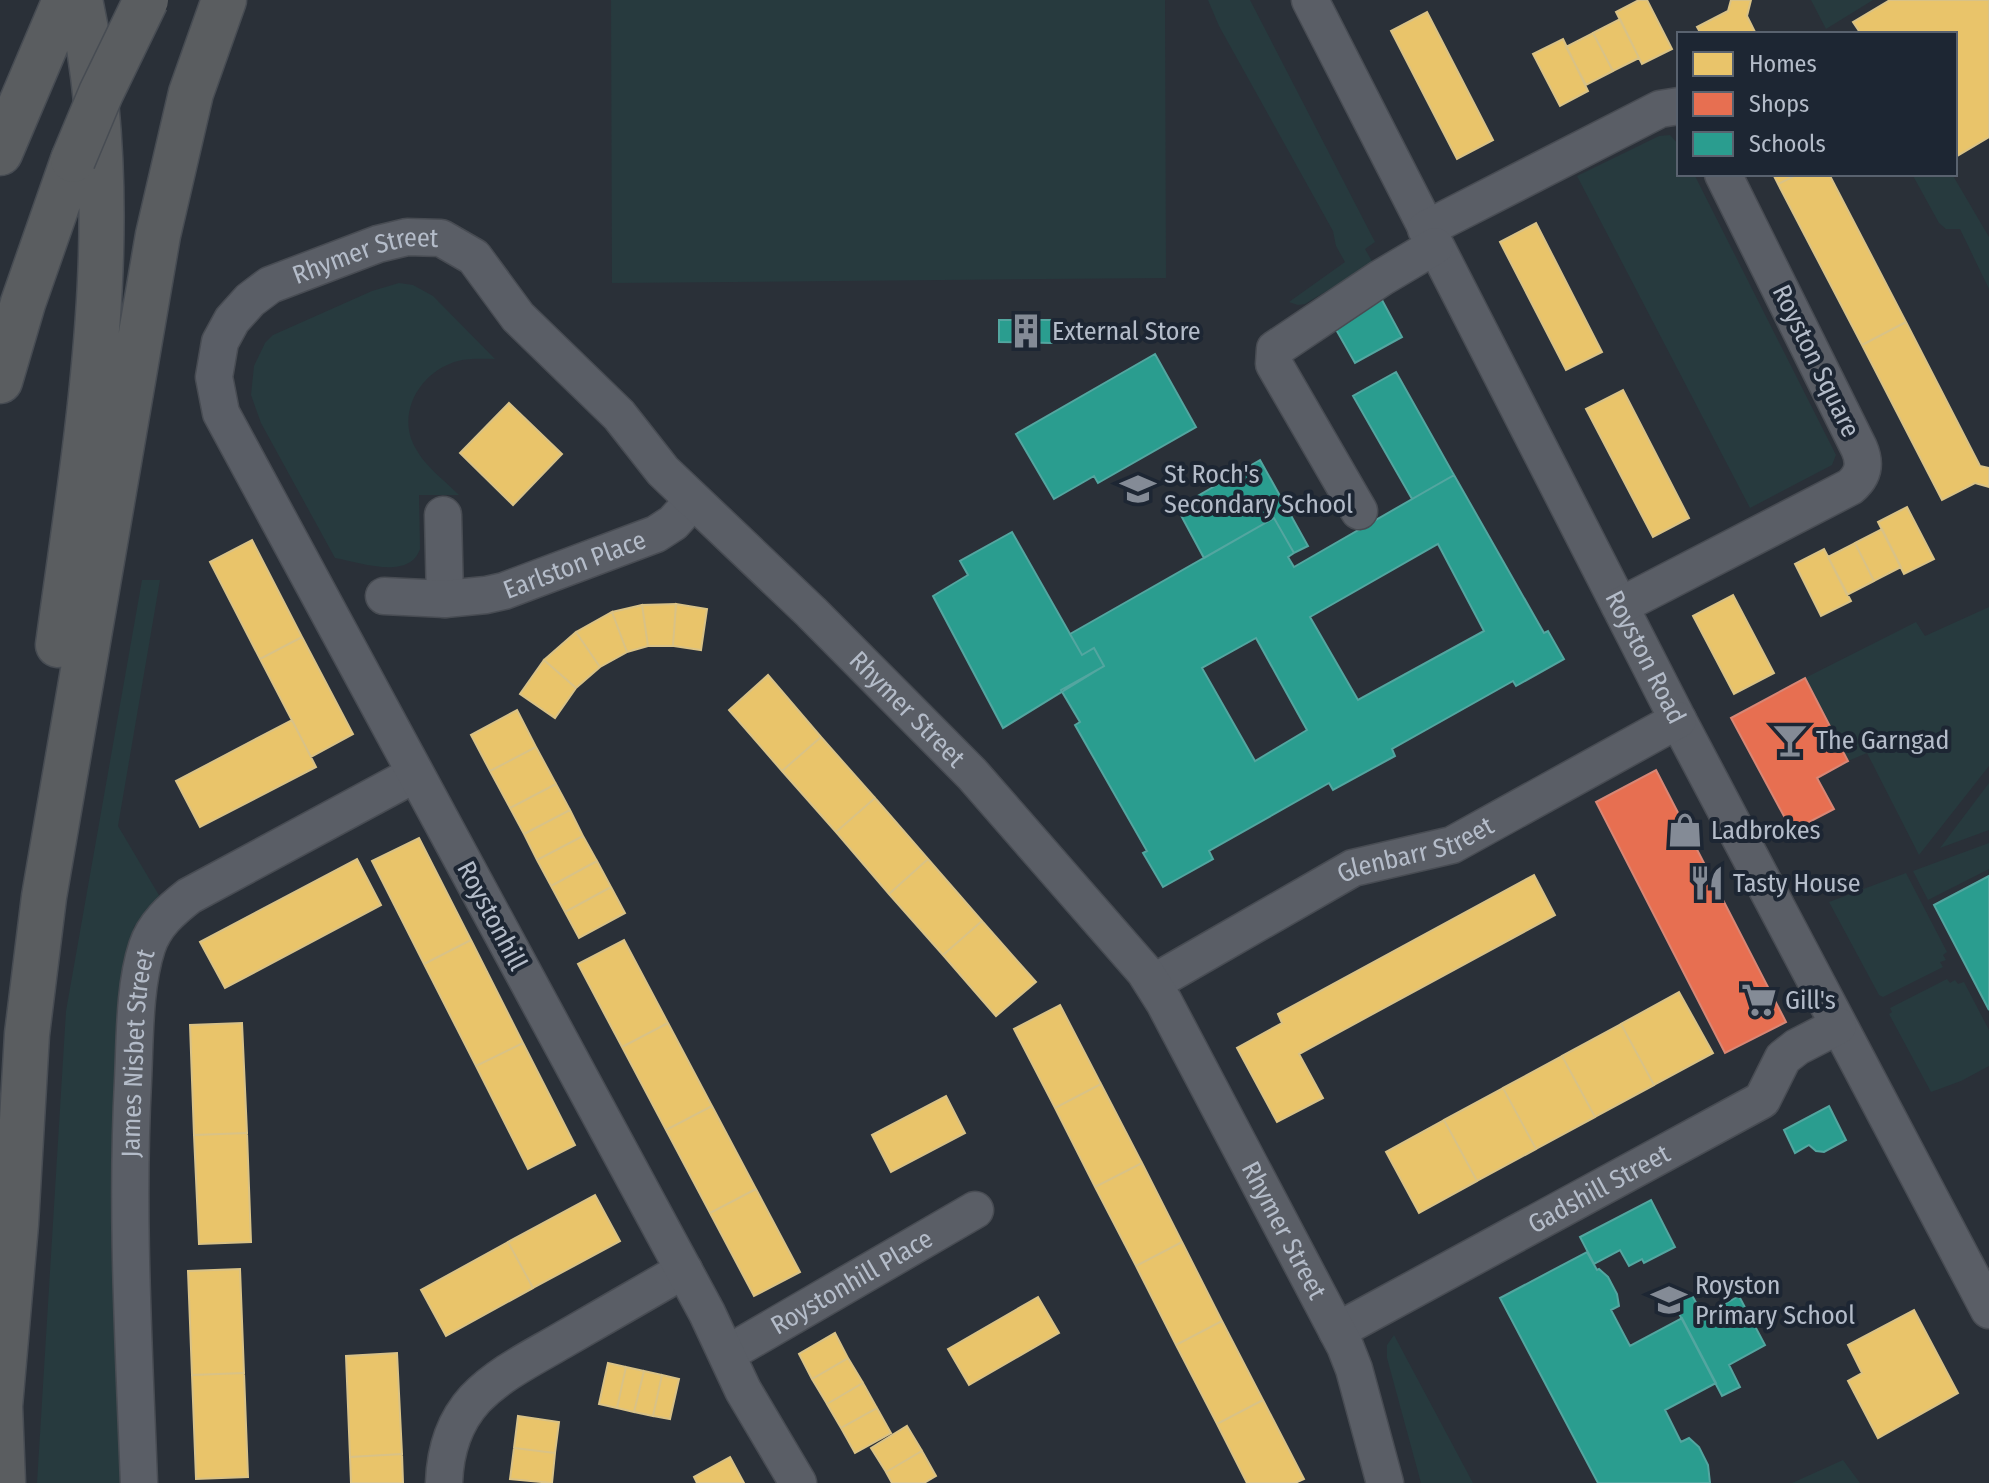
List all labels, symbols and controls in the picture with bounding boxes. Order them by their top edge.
legend [1677,32,1957,176]
text: Homes [1749,50,1817,78]
text: Shops [1749,90,1809,118]
text: Schools [1749,130,1826,158]
street label: Rhymer Street [288,221,439,291]
street label: Royston Square [1766,280,1866,442]
building icon: External Store [1007,312,1045,350]
place label: External Store [1052,316,1201,347]
place label: St Roch's Secondary School [1164,459,1353,520]
school or university icon: St Roch's Secondary School [1119,470,1157,508]
street label: Earlston Place [499,524,650,605]
street label: Royston Road [1599,585,1693,729]
street label: Rhymer Street [843,644,972,774]
bar icon: The Garngad [1771,721,1809,759]
place label: The Garngad [1816,725,1950,756]
street label: Glenbarr Street [1331,809,1499,889]
shop icon: Ladbrokes [1666,811,1704,849]
place label: Ladbrokes [1711,815,1821,846]
street label: Roystonhill [450,856,534,976]
restaurant icon: Tasty House [1688,864,1726,902]
place label: Tasty House [1733,868,1861,899]
street label: James Nisbet Street [115,945,161,1158]
supermarket icon: Gill's [1740,981,1778,1019]
place label: Gill's [1785,985,1836,1016]
street label: Gadshill Street [1523,1137,1676,1240]
street label: Rhymer Street [1235,1156,1333,1305]
street label: Roystonhill Place [765,1223,938,1341]
place label: Royston Primary School [1695,1270,1855,1331]
school or university icon: Royston Primary School [1650,1281,1688,1319]

